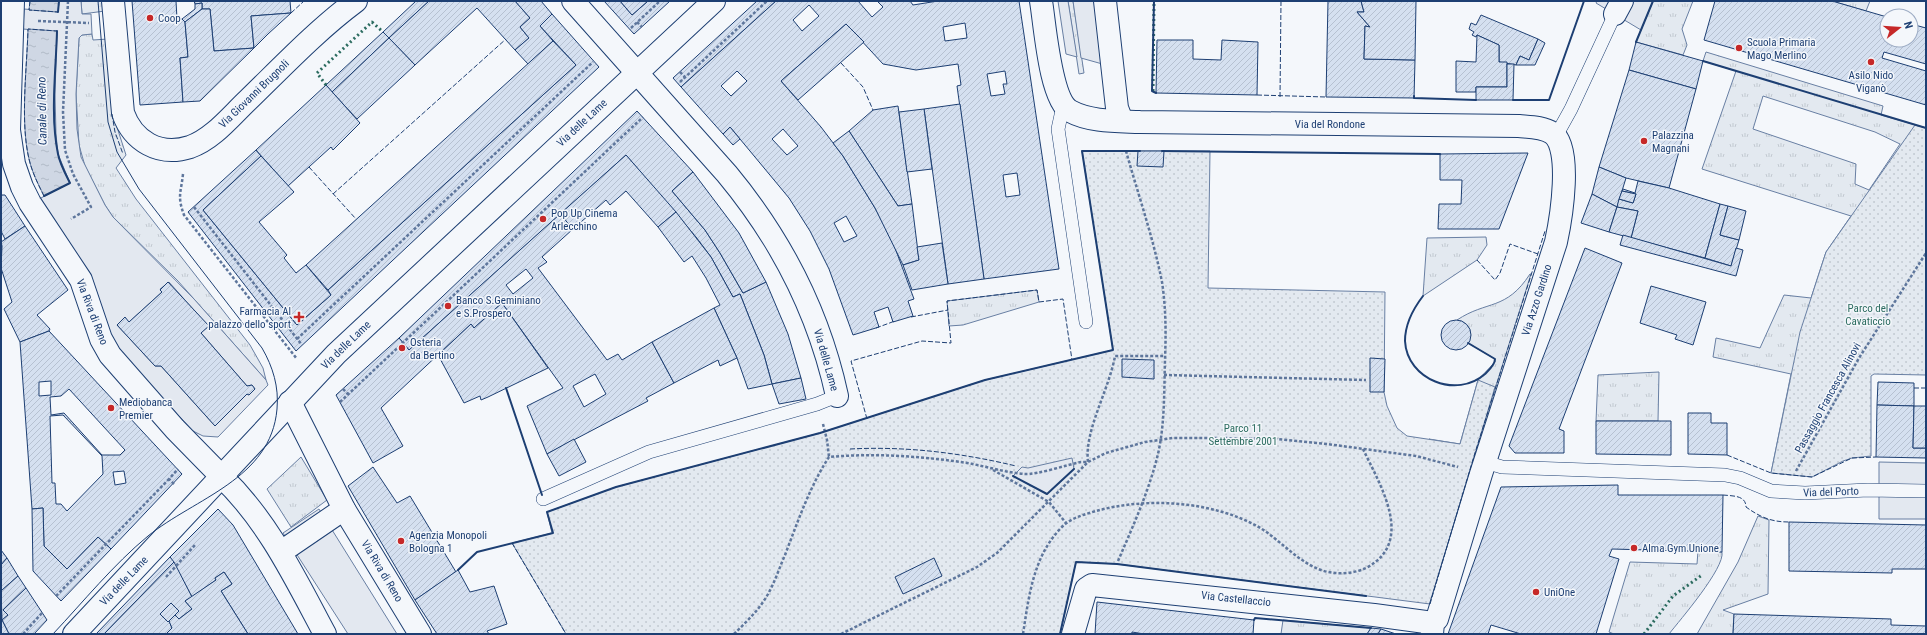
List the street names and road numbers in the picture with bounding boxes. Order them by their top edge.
street label: Via Giovanni Brugnoli [216,57,292,131]
street label: Via delle Lame [554,97,610,149]
street label: Via del Rondone [1295,118,1365,131]
street label: Via Azzo Gardino [1519,262,1555,337]
street label: Via Riva di Reno [73,277,111,347]
street label: Via delle Lame [319,318,373,372]
street label: Via delle Lame [811,328,841,392]
street label: Passaggio Francesca Alinovi [1792,340,1864,456]
street label: Via del Porto [1803,485,1860,499]
street label: Via Riva di Reno [358,538,406,605]
street label: Via delle Lame [97,554,151,608]
street label: Via Castellaccio [1201,589,1272,609]

